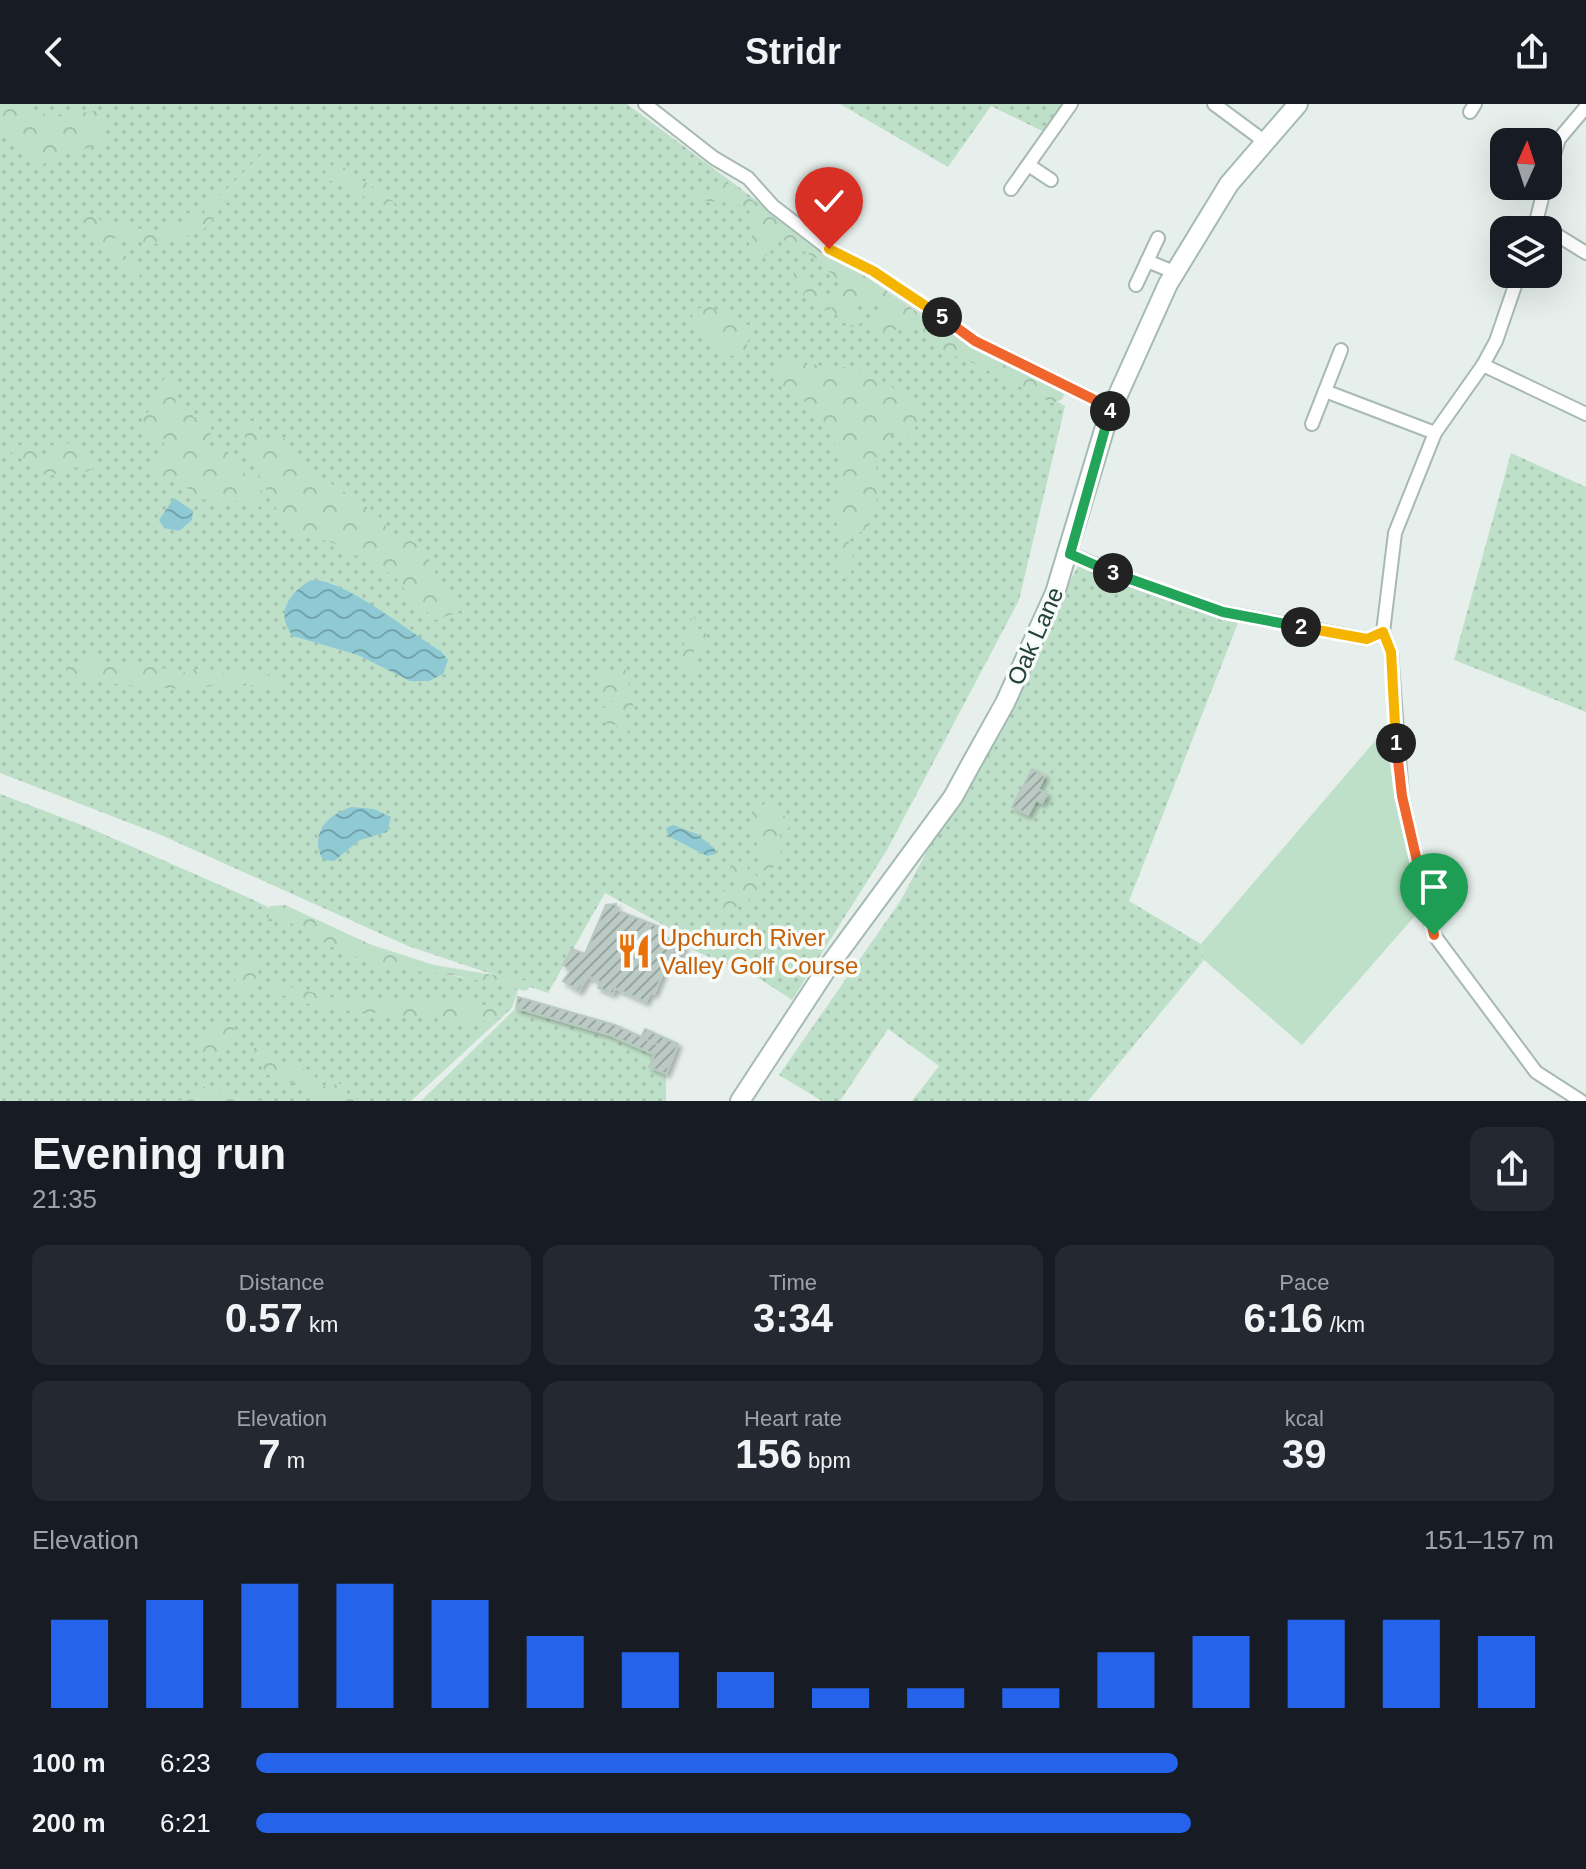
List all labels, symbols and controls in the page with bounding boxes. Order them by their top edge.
icon: back [32,30,76,74]
icon: share [1510,30,1554,74]
text: Stridr [745,31,841,72]
north arrow [1490,128,1562,200]
map controls [1490,128,1562,288]
pin [795,167,863,249]
icon: check [807,179,851,223]
button: layers [1490,216,1562,288]
pin: 5 [922,297,962,337]
text: 5 [936,304,948,329]
pin: 4 [1090,391,1130,431]
text: 4 [1104,398,1116,423]
pin: 3 [1093,553,1133,593]
text: 3 [1107,560,1119,585]
street label: Oak Lane [1002,583,1068,689]
pin: 2 [1281,607,1321,647]
text: 2 [1295,614,1307,639]
pin: 1 [1376,723,1416,763]
text: 1 [1390,730,1402,755]
pin [1400,853,1468,935]
icon: arrive [1412,865,1456,909]
place label: Upchurch River Valley Golf Course [660,924,858,979]
restaurant icon: Upchurch River Valley Golf Course [615,932,653,970]
button: share [1470,1127,1554,1211]
text: Evening run [32,1129,286,1178]
text: 21:35 [32,1184,97,1214]
text: Distance [239,1270,324,1295]
text: Time [769,1270,817,1295]
text: Pace [1279,1270,1329,1295]
text: 0.57 [225,1296,303,1340]
text: 3:34 [753,1296,833,1340]
text: 6:16 [1244,1296,1324,1340]
text: km [303,1312,338,1337]
text: /km [1324,1312,1365,1337]
text: Elevation [236,1406,327,1431]
text: Heart rate [744,1406,842,1431]
text: kcal [1285,1406,1324,1431]
text: 7 [258,1432,281,1476]
text: 156 [735,1432,802,1476]
text: 39 [1282,1432,1327,1476]
text: m [281,1448,305,1473]
text: bpm [802,1448,851,1473]
text: Elevation [32,1525,139,1555]
text: 151–157 m [1424,1525,1554,1555]
text: 100 m [32,1748,106,1778]
text: 6:23 [160,1748,211,1778]
text: 200 m [32,1808,106,1838]
text: 6:21 [160,1808,211,1838]

